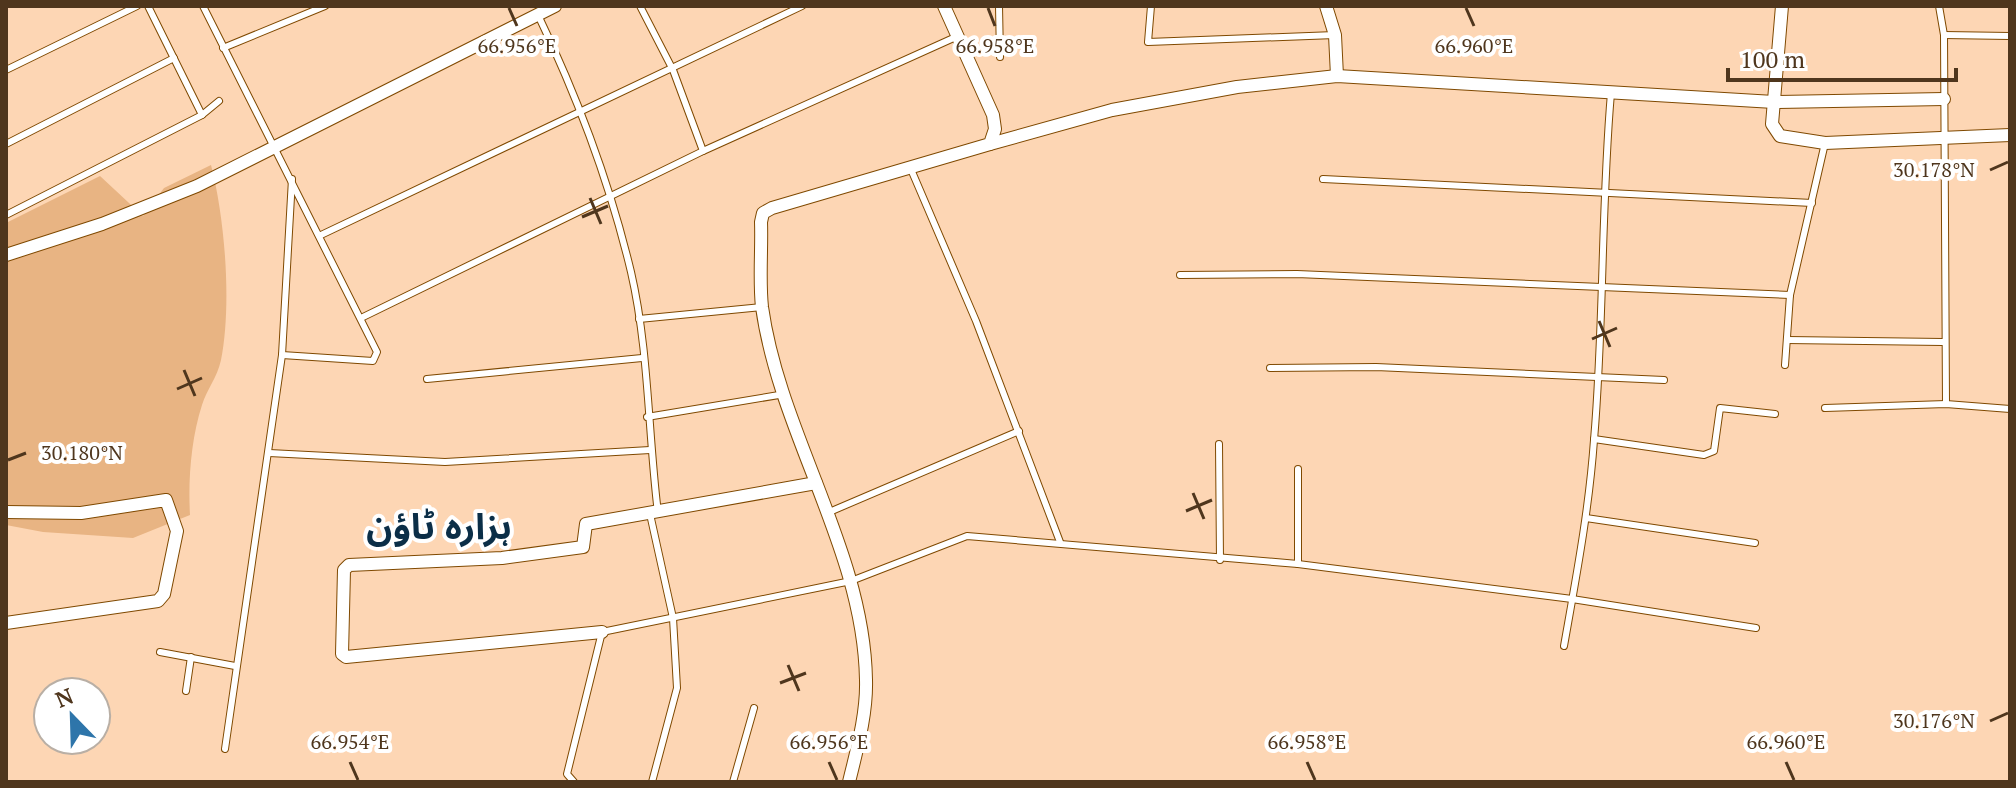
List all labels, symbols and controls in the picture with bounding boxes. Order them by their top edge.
text: 66.956°E [478,32,557,59]
text: 66.958°E [956,32,1035,59]
text: 66.960°E [1435,32,1514,59]
scale bar [1728,32,1956,82]
text: 100 m [1740,43,1805,75]
text: 30.178°N [1893,156,1975,183]
text: 30.180°N [41,439,123,466]
district label: ہزارہ ٹاؤن [366,502,512,549]
north arrow [32,676,112,756]
text: N [51,680,78,714]
text: 30.176°N [1893,707,1975,734]
text: 66.954°E [311,728,390,755]
text: 66.956°E [790,728,869,755]
text: 66.958°E [1268,728,1347,755]
text: 66.960°E [1747,728,1826,755]

